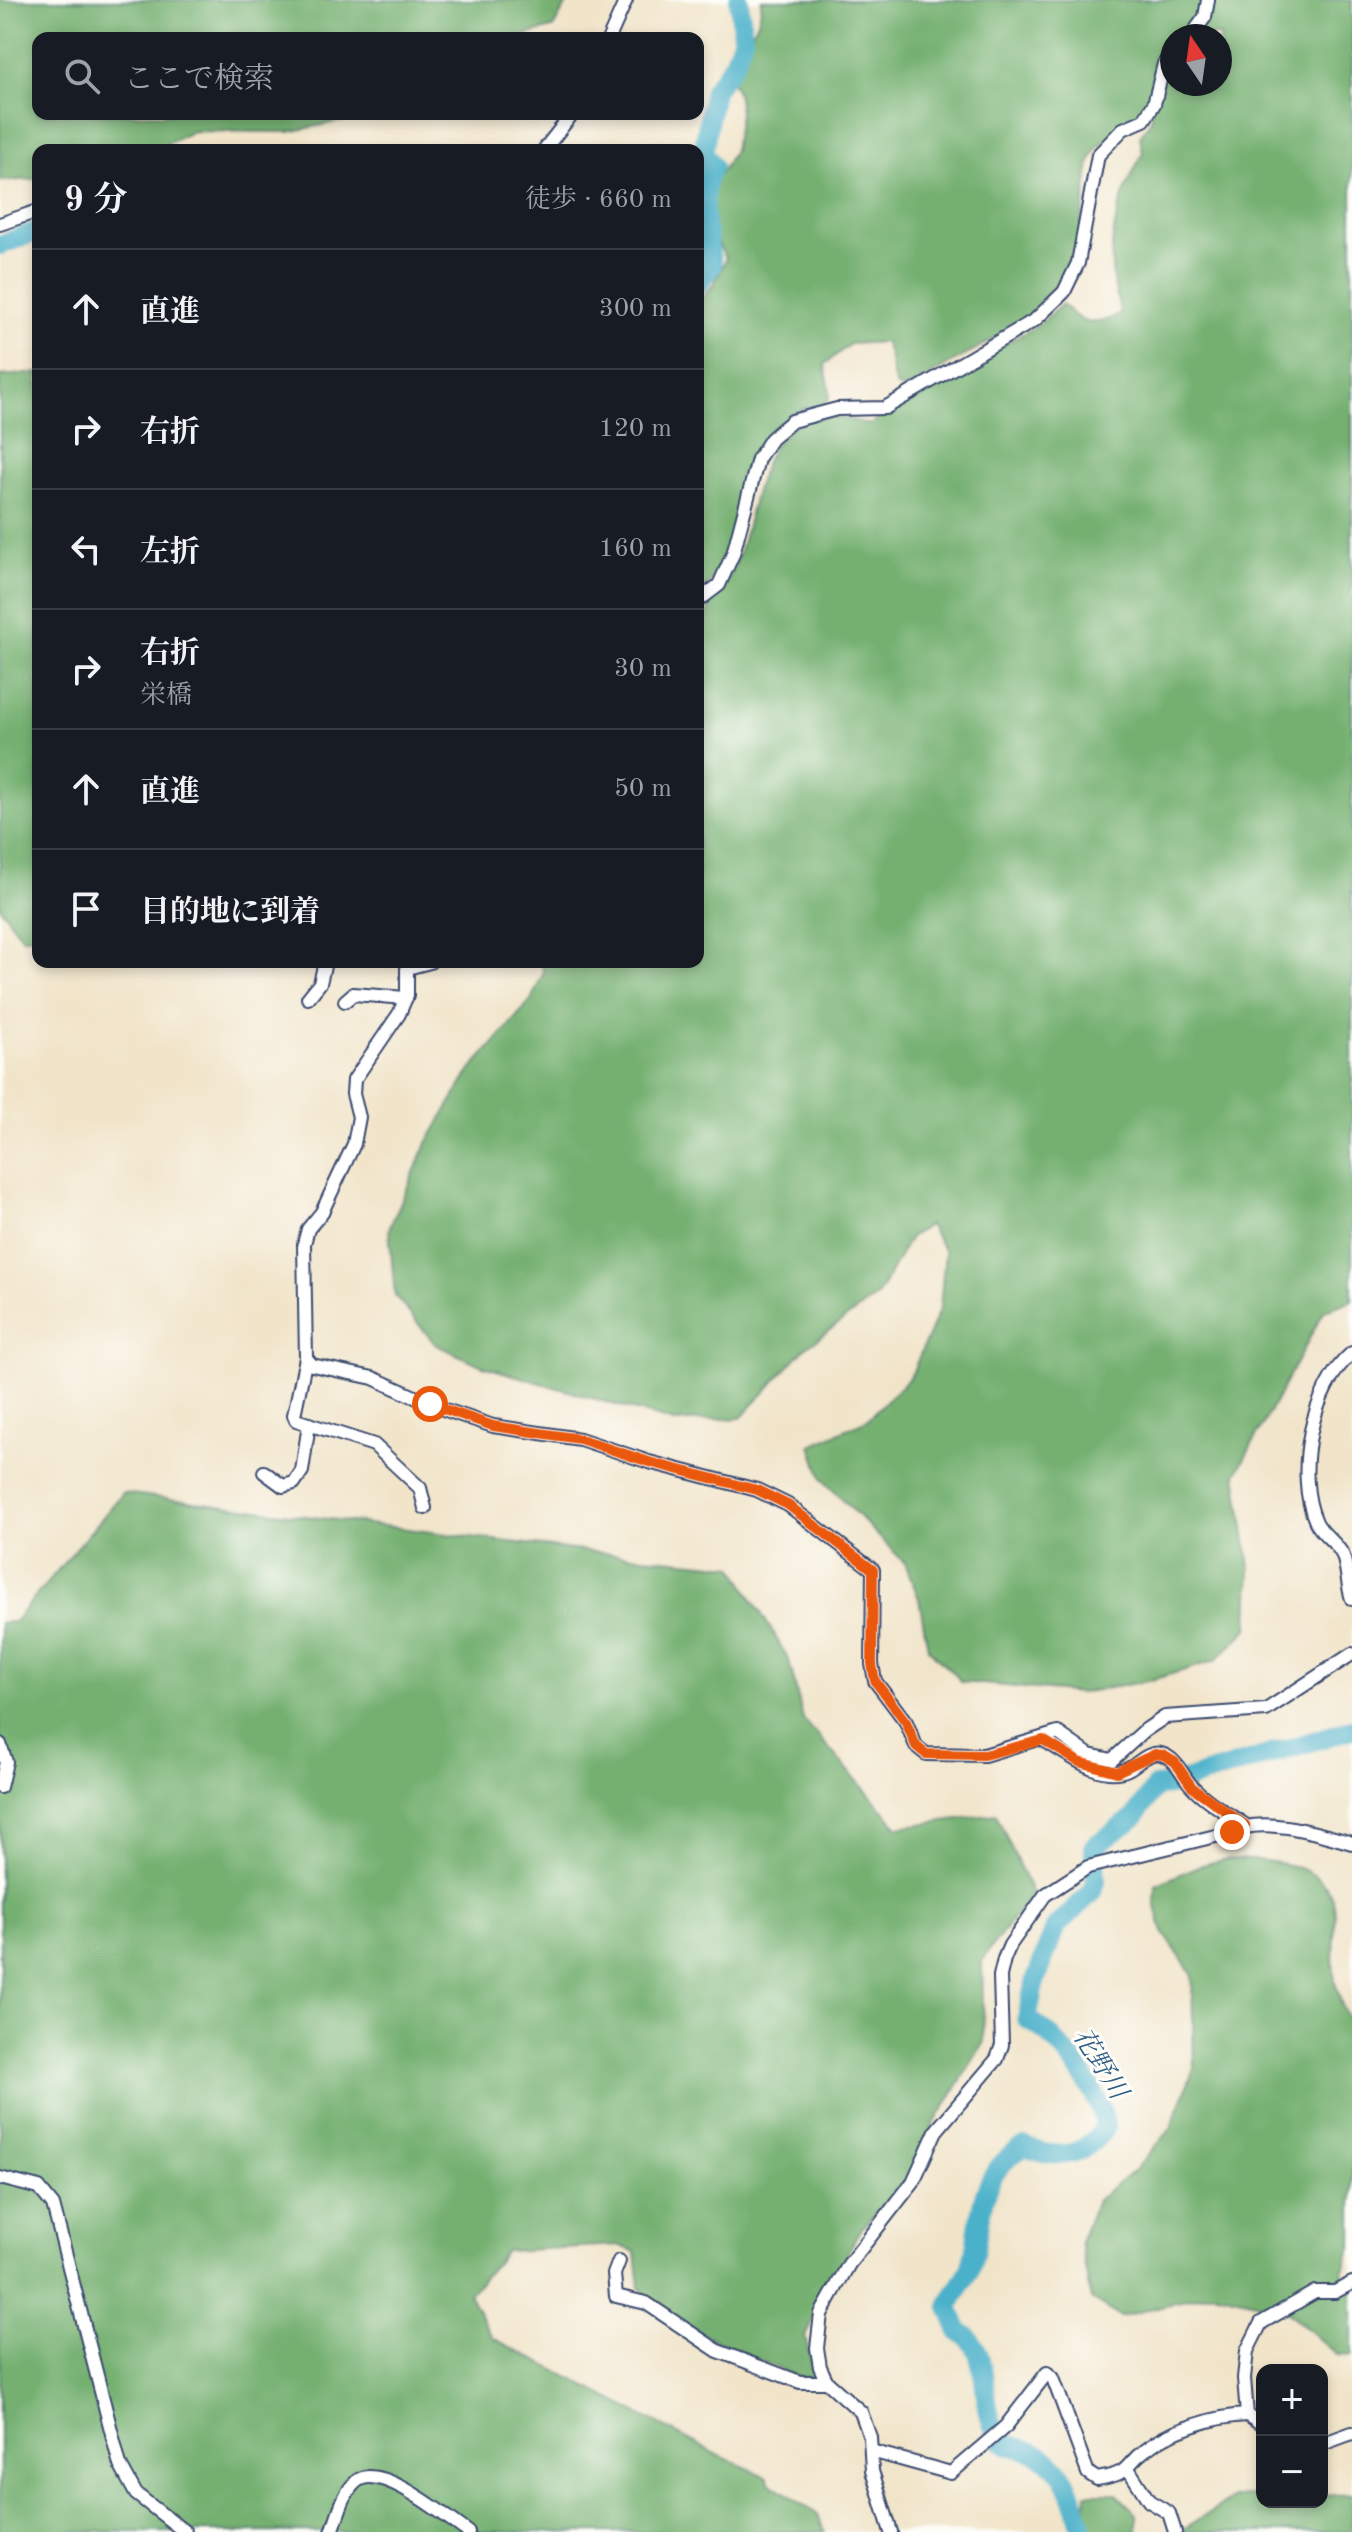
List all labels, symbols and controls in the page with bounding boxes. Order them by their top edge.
north arrow [1160,24,1232,96]
search box [32,32,704,120]
icon: search [60,54,104,98]
text: ここで検索 [124,65,274,95]
text: 9 分 [64,184,127,218]
text: 徒歩 · 660 m [525,187,672,213]
icon: ahead [64,287,108,331]
text: 300 m [599,296,672,322]
text: 直進 [140,298,200,328]
icon: right [64,407,108,451]
text: 120 m [599,416,672,442]
text: 右折 [140,418,200,448]
icon: left [64,527,108,571]
text: 160 m [599,536,672,562]
text: 左折 [140,538,200,568]
text: 右折 [140,639,200,669]
icon: right [64,647,108,691]
text: 30 m [614,656,672,682]
text: 栄橋 [140,683,192,709]
icon: ahead [64,767,108,811]
text: 50 m [614,776,672,802]
text: 直進 [140,778,200,808]
icon: arrive [64,887,108,931]
text: 目的地に到着 [140,898,320,928]
route start [412,1386,448,1422]
route end [1214,1814,1250,1850]
water label: 花野川 [1067,2023,1134,2107]
map controls [1256,2364,1328,2508]
button: + [1256,2364,1328,2436]
button: − [1256,2436,1328,2508]

